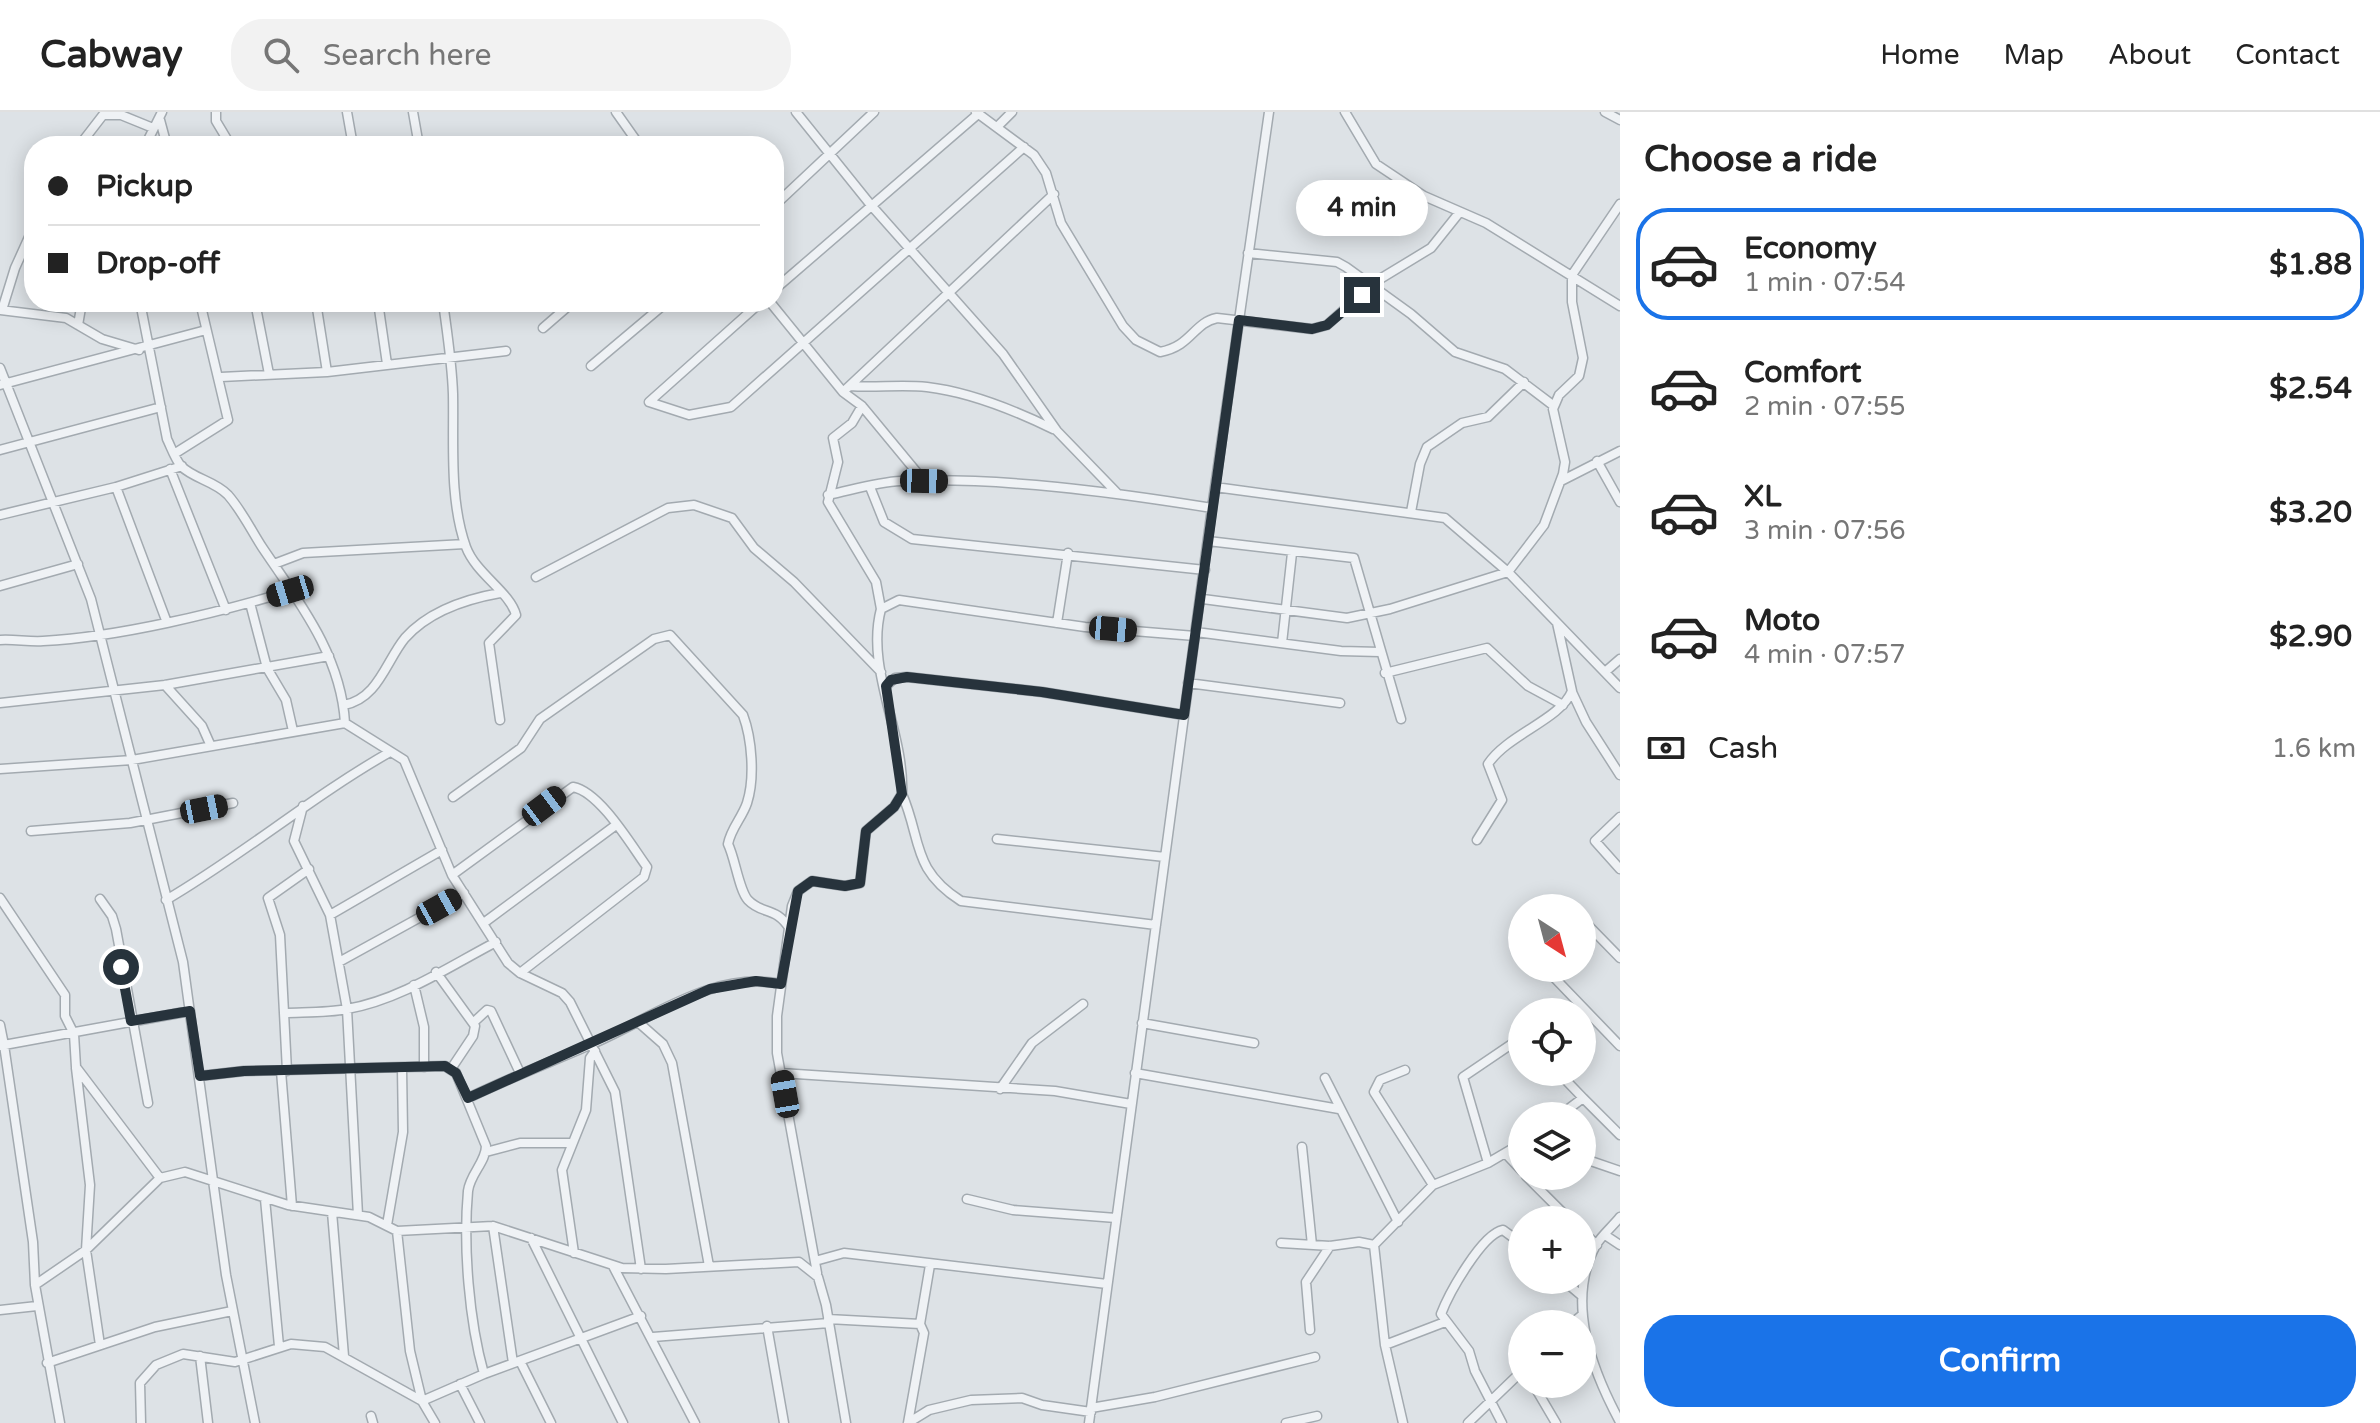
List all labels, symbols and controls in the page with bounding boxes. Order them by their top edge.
search box [231,19,791,91]
text: Cabway [40,32,183,78]
icon: search [259,33,303,77]
text: Search here [323,37,491,74]
text: Home [1880,38,1960,72]
text: Map [2004,38,2064,72]
text: About [2108,38,2191,72]
text: Contact [2235,38,2340,72]
text: Choose a ride [1644,138,1877,181]
text: Pickup [96,168,193,205]
callout: 4 min [1296,179,1428,235]
text: 4 min [1327,192,1397,223]
icon: car [1648,228,1720,300]
text: Economy [1744,230,1877,267]
text: Drop-off [96,245,220,282]
text: $1.88 [2269,246,2352,283]
text: 1 min · 07:54 [1744,267,1906,298]
route end [1344,277,1380,313]
icon: car [1648,352,1720,424]
text: Comfort [1744,354,1862,391]
text: $2.54 [2269,370,2352,407]
text: 2 min · 07:55 [1744,391,1906,422]
car [900,469,948,493]
icon: car [1648,476,1720,548]
text: XL [1744,478,1781,515]
text: $3.20 [2269,494,2352,531]
text: 3 min · 07:56 [1744,515,1906,546]
car [264,573,316,609]
icon: car [1648,600,1720,672]
text: Moto [1744,602,1820,639]
car [1088,615,1138,643]
text: $2.90 [2269,618,2352,655]
text: 4 min · 07:57 [1744,639,1906,670]
icon: cash [1644,726,1688,770]
text: Cash [1708,730,1778,767]
text: 1.6 km [2272,733,2356,764]
car [518,782,570,830]
car [178,793,230,825]
car [412,885,466,929]
north arrow [1508,894,1596,982]
map controls [1508,894,1596,1398]
route start [103,949,139,985]
button: locate [1508,998,1596,1086]
car [769,1068,801,1120]
button: layers [1508,1102,1596,1190]
button: + [1508,1206,1596,1294]
button: − [1508,1310,1596,1398]
button: Confirm [1644,1315,2356,1407]

